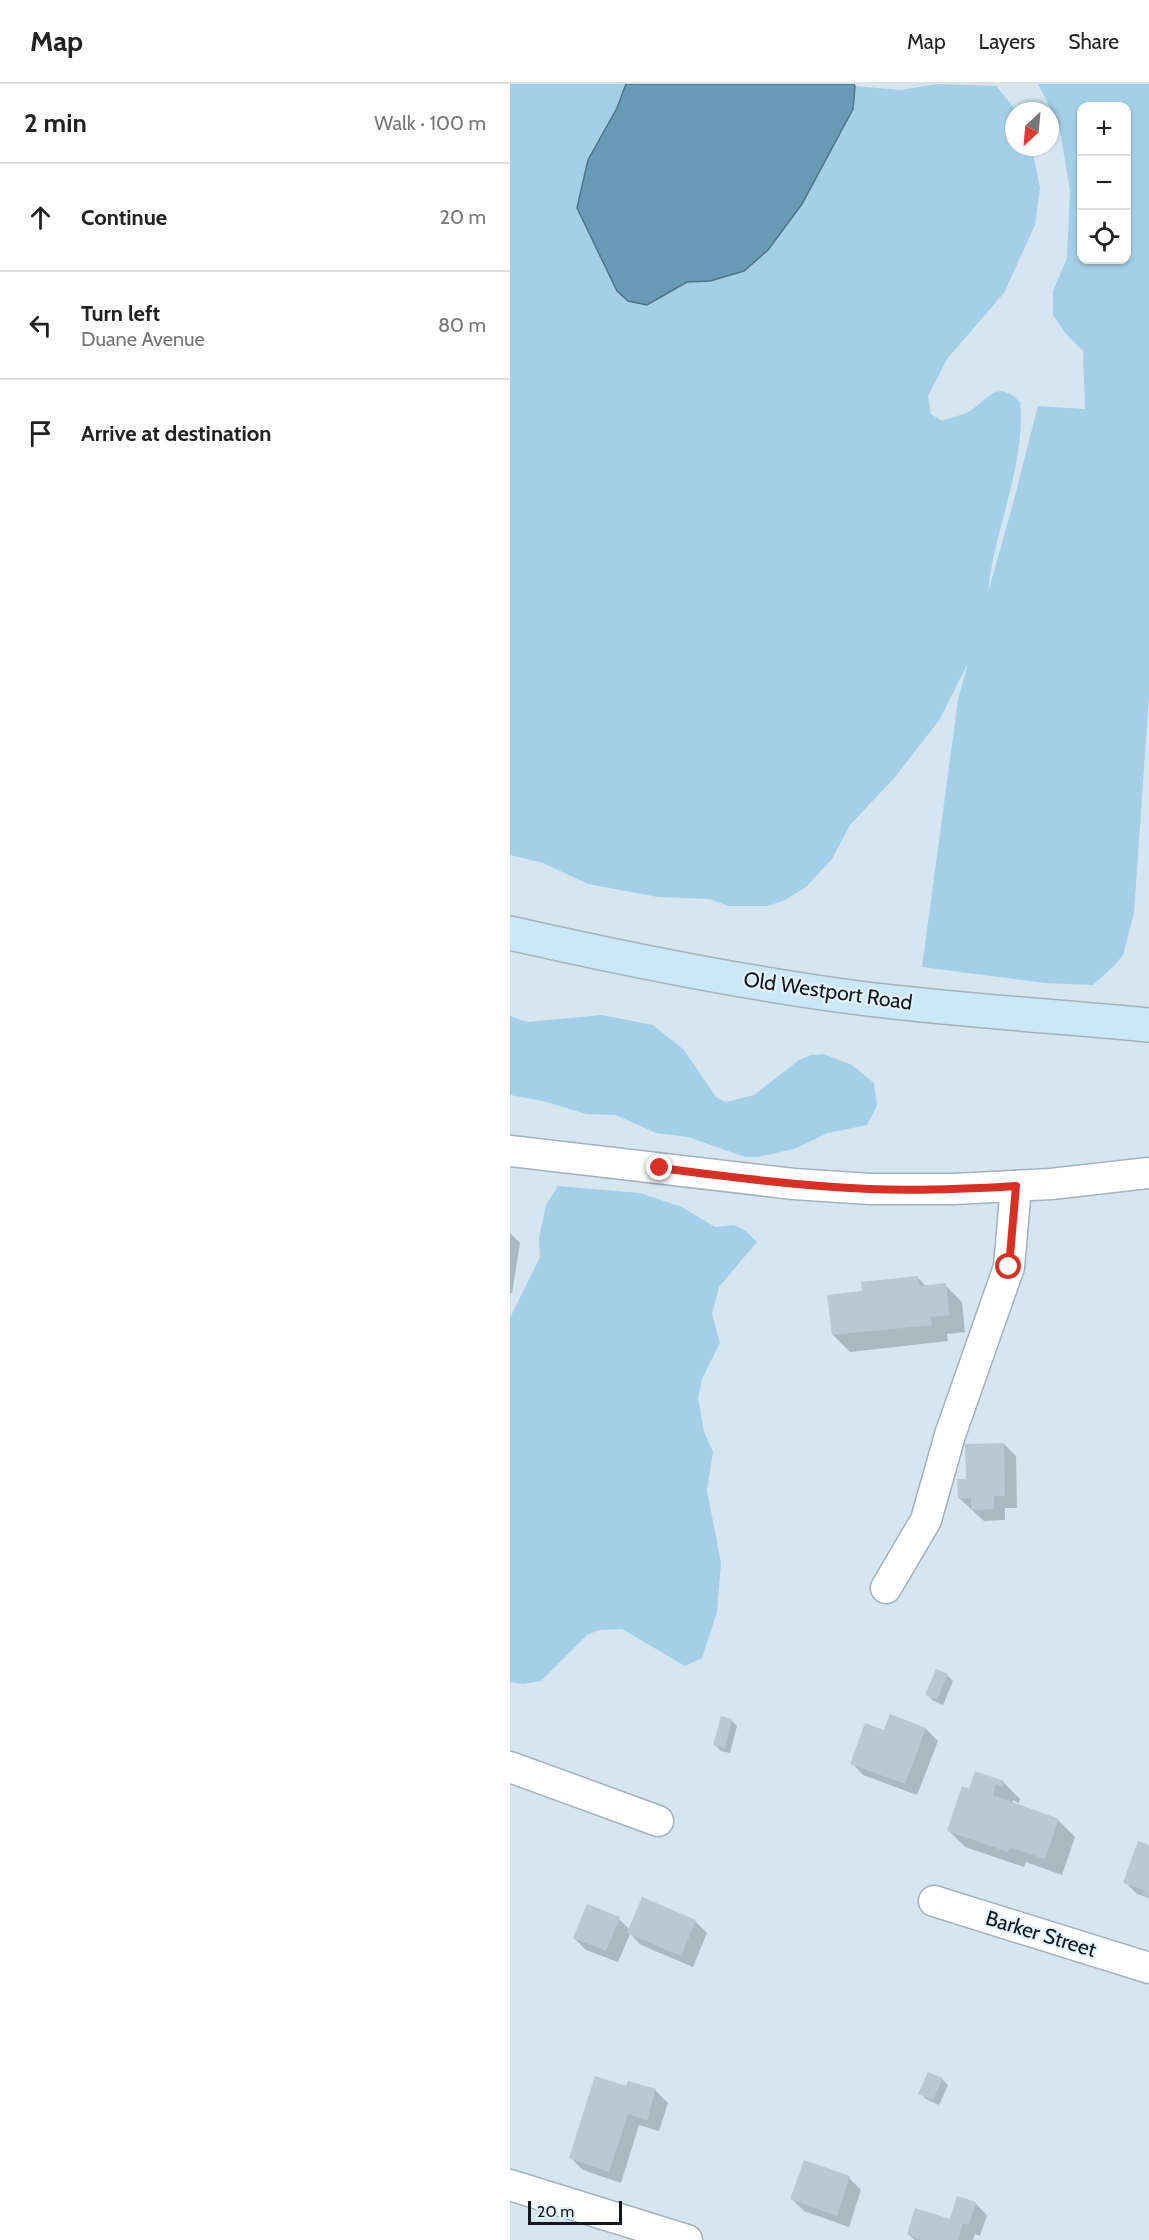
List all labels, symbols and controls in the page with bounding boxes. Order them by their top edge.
text: Map [30,24,83,58]
text: Map [907,29,946,54]
text: Layers [979,29,1035,54]
text: Share [1068,29,1119,54]
north arrow [1005,102,1059,156]
map controls [1077,102,1131,264]
button: + [1077,102,1131,156]
text: 2 min [24,107,87,139]
text: Walk · 100 m [374,111,486,135]
button: − [1077,156,1131,210]
icon: ahead [24,201,57,234]
text: Continue [81,204,167,231]
text: 20 m [440,205,486,229]
button: locate [1077,210,1131,264]
text: Turn left [81,300,160,327]
icon: left [24,309,57,342]
text: 80 m [438,313,486,337]
text: Duane Avenue [81,327,205,351]
icon: arrive [24,417,57,450]
text: Arrive at destination [81,420,271,447]
street label: Old Westport Road [742,966,914,1015]
route end [646,1154,672,1180]
route start [995,1253,1021,1279]
street label: Barker Street [983,1905,1099,1962]
scale bar [528,2198,622,2226]
text: 20 m [537,2202,574,2221]

